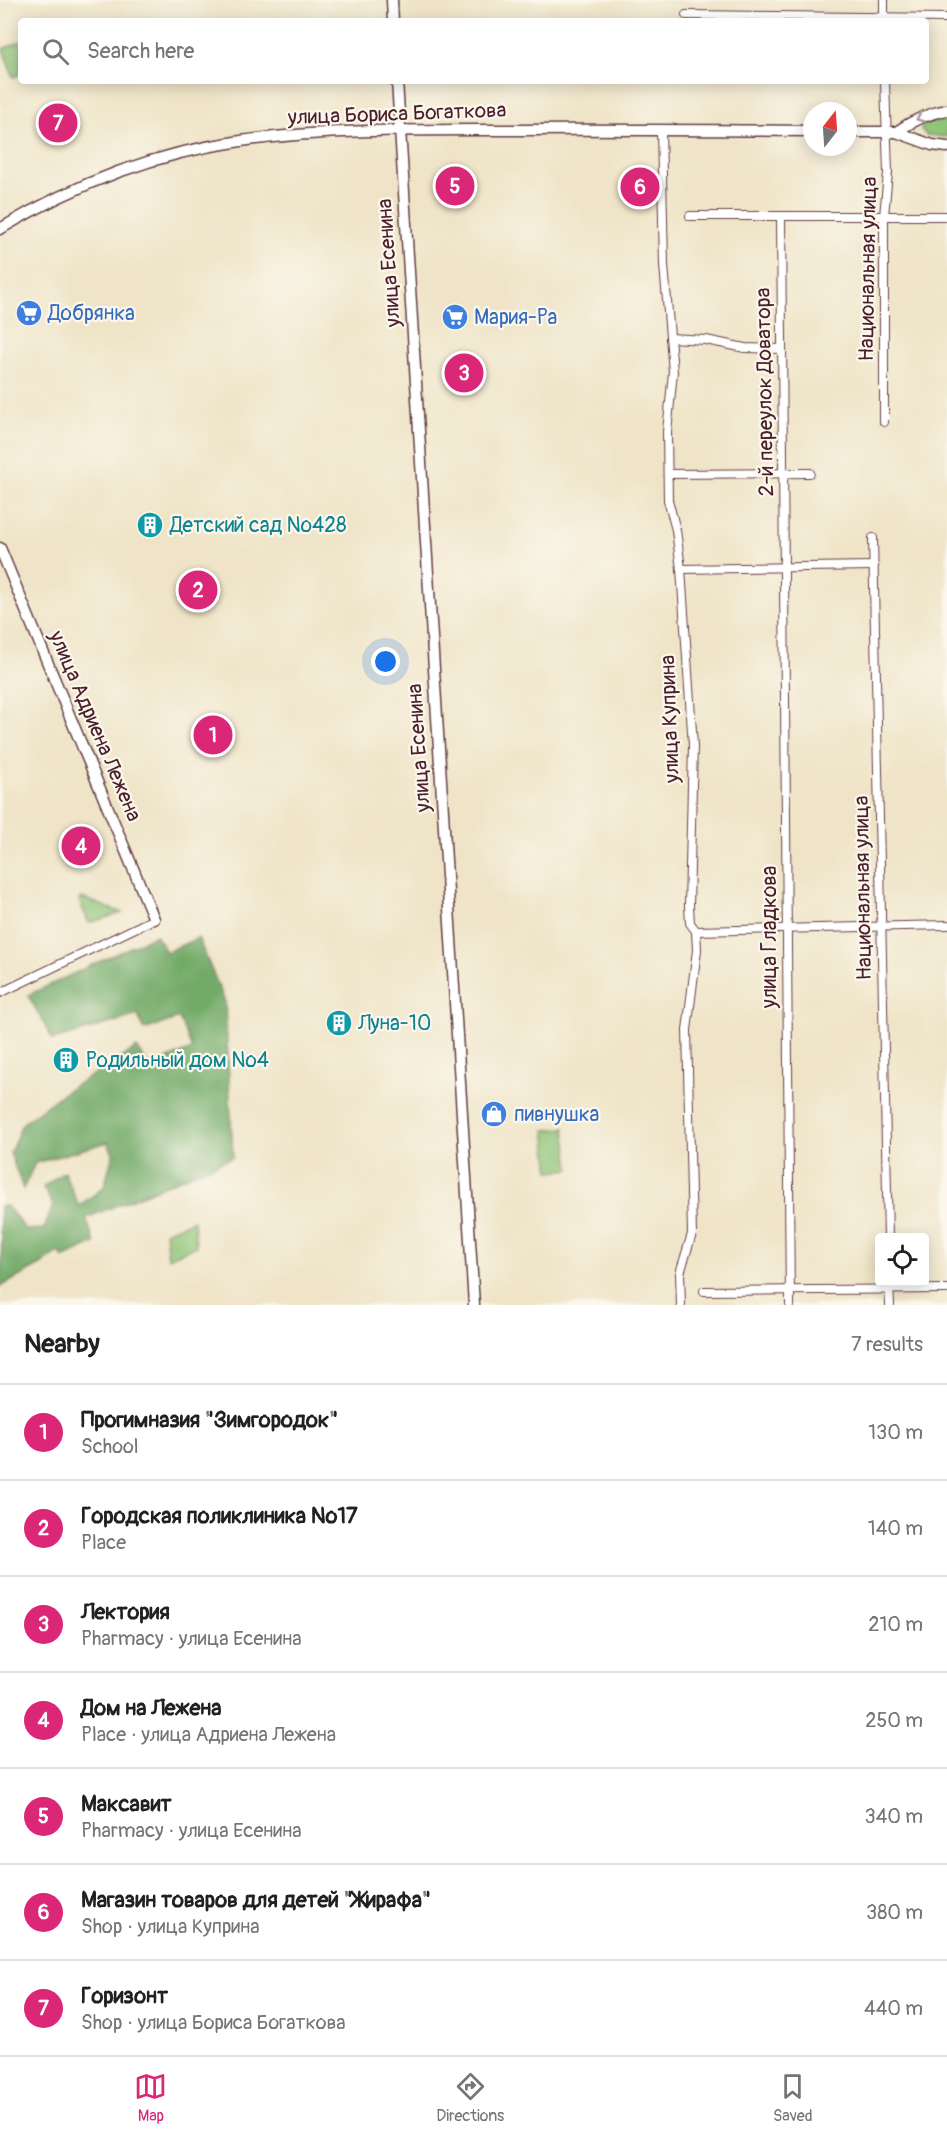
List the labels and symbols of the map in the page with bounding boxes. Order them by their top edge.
street label: улица Бориса Богаткова [286,97,507,131]
pin: 7 [38,100,78,146]
north arrow [803,102,857,156]
one-way arrow [916,111,927,123]
pin: 5 [436,164,474,208]
pin: 6 [620,164,660,210]
street label: Национальная улица [853,176,883,362]
street label: улица Есенина [371,198,407,329]
street label: 2-й переулок Доватора [750,287,780,497]
supermarket icon: Добрянка [14,298,44,328]
place label: Добрянка [47,300,135,327]
supermarket icon: Мария-Ра [440,302,470,332]
place label: Мария-Ра [474,304,557,331]
pin: 3 [444,350,484,395]
building icon: Детский сад №428 [135,510,165,540]
place label: Детский сад №428 [169,512,347,539]
pin: 2 [178,568,218,612]
street label: улица Адриена Лежена [42,626,147,825]
your location [371,647,400,676]
street label: улица Куприна [654,655,686,784]
street label: улица Есенина [401,683,437,814]
pin: 1 [194,712,232,758]
street label: Национальная улица [848,795,878,981]
pin: 4 [62,824,100,868]
street label: улица Гладкова [756,866,783,1009]
building icon: Луна-10 [324,1008,354,1038]
place label: Луна-10 [357,1010,431,1037]
building icon: Родильный дом №4 [51,1045,81,1075]
place label: Родильный дом №4 [86,1047,269,1074]
shop icon: пивнушка [479,1099,509,1129]
place label: пивнушка [514,1101,599,1128]

